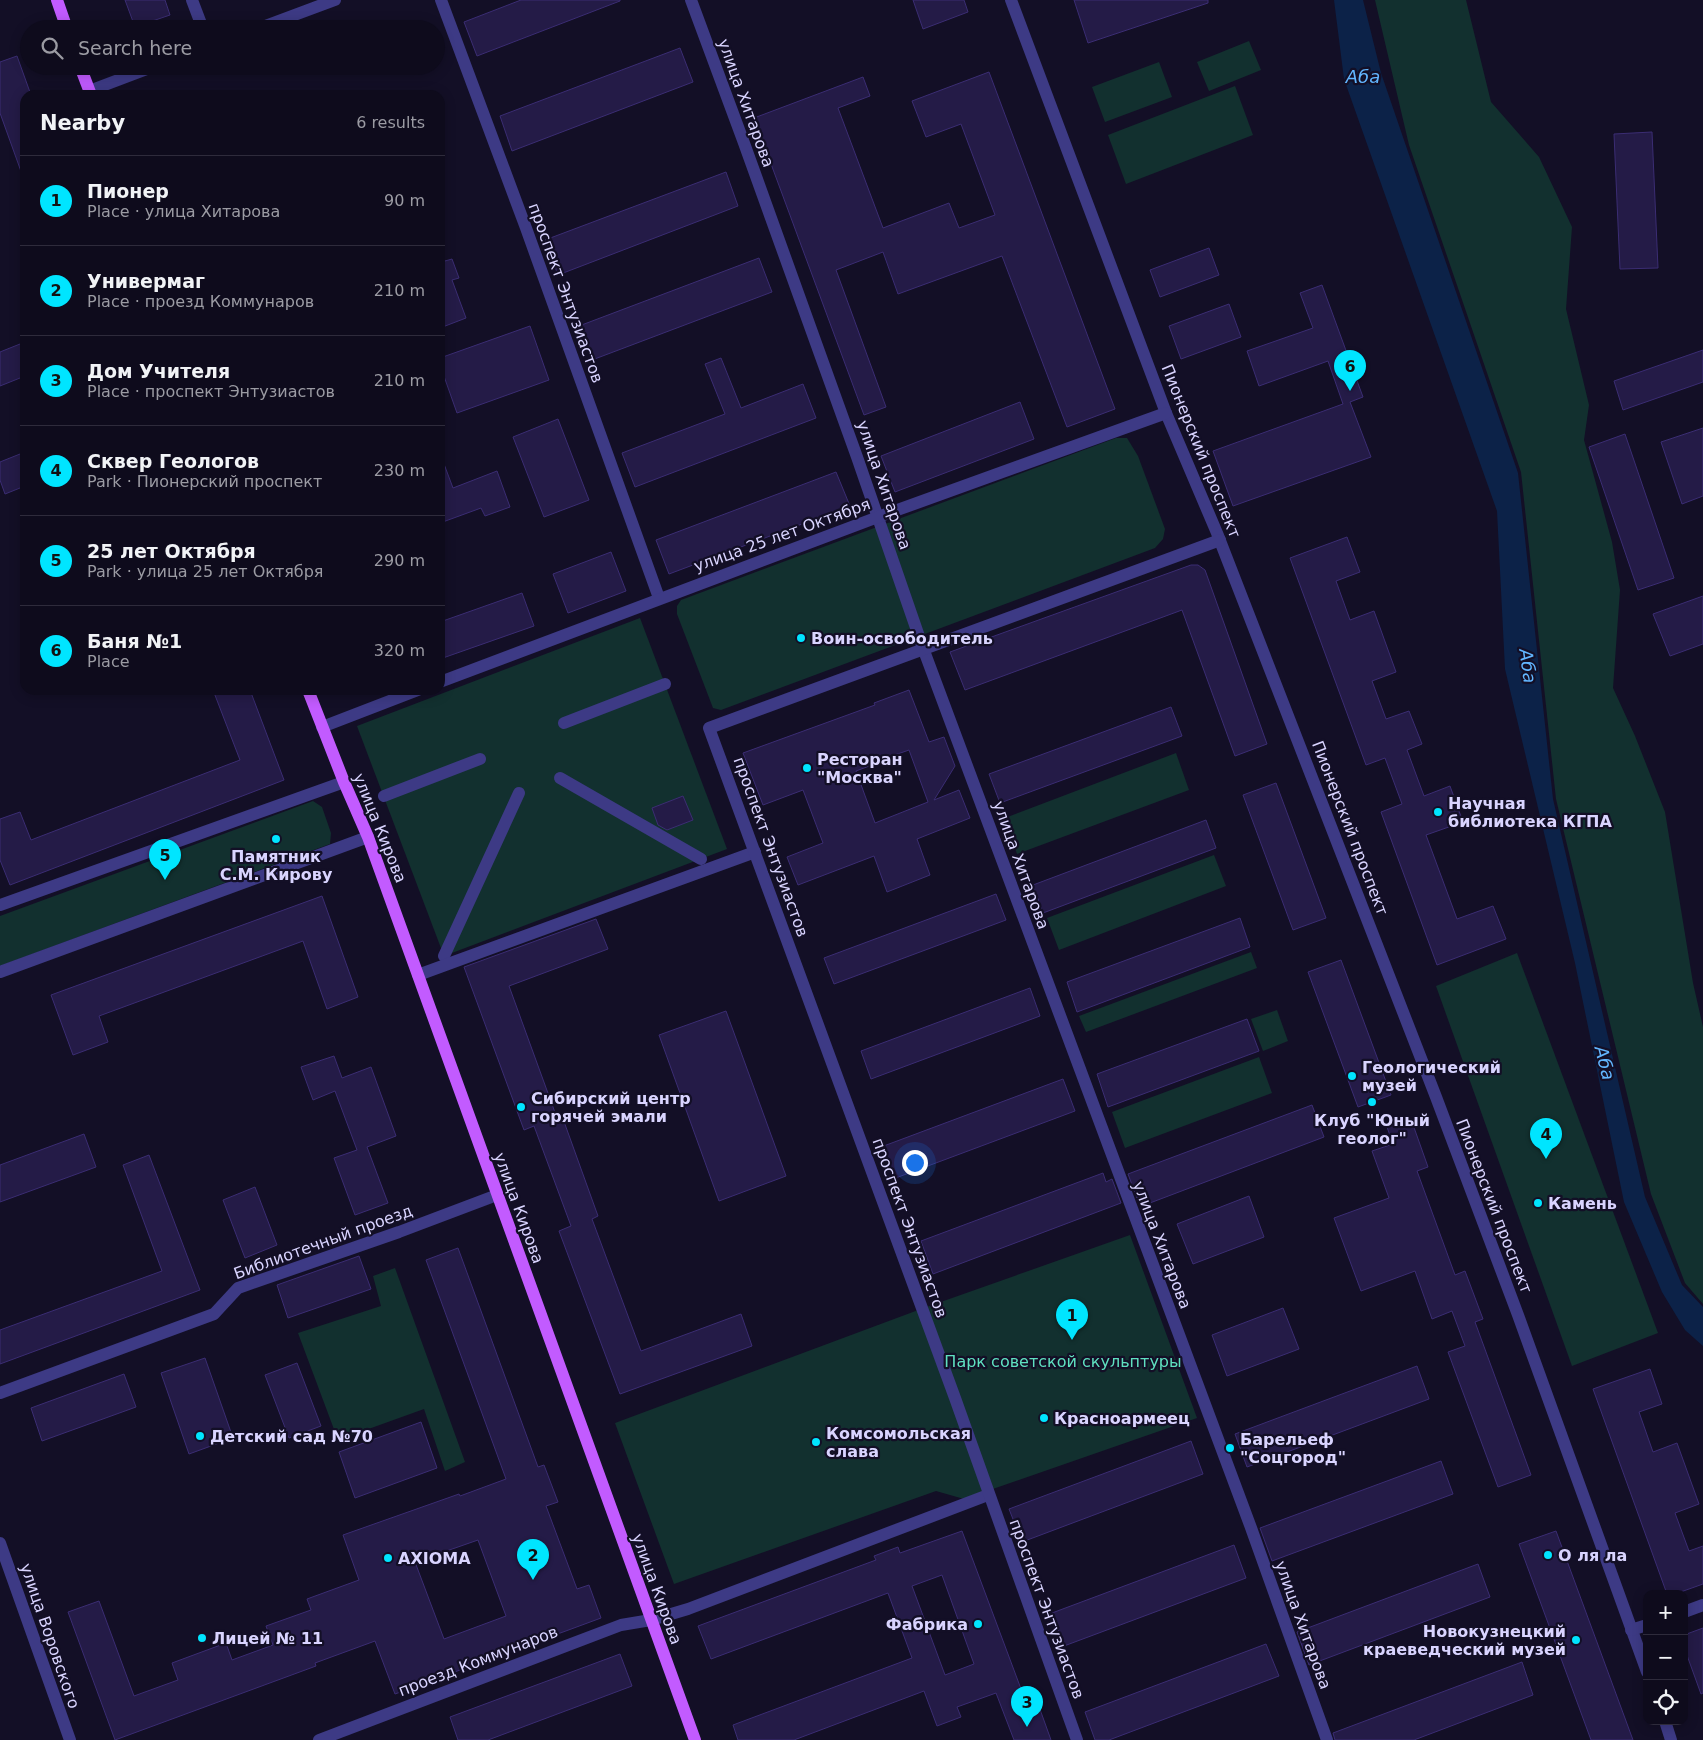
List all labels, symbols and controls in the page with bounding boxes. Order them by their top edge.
search box [20,20,445,75]
icon: search [38,34,66,62]
street label: улица Хитарова [714,36,778,170]
text: Search here [78,37,192,59]
water label: Аба [1345,66,1380,87]
text: Nearby [40,111,125,135]
text: 6 results [356,113,425,132]
text: Пионер [87,180,169,202]
text: 1 [50,191,62,210]
text: 90 m [384,191,425,210]
street label: проспект Энтузиастов [525,200,607,386]
text: Place · улица Хитарова [87,202,280,221]
text: Универмаг [87,270,205,292]
text: 2 [50,281,62,300]
text: 210 m [374,281,425,300]
text: Place · проезд Коммунаров [87,292,314,311]
pin: 6 [1334,350,1366,391]
text: Дом Учителя [87,360,230,382]
street label: Пионерский проспект [1157,361,1245,541]
text: 3 [50,371,62,390]
text: 210 m [374,371,425,390]
text: Place · проспект Энтузиастов [87,382,335,401]
street label: улица Хитарова [853,418,915,552]
text: Сквер Геологов [87,450,259,472]
text: 4 [50,461,62,480]
text: 230 m [374,461,425,480]
text: Park · Пионерский проспект [87,472,322,491]
street label: улица 25 лет Октября [691,494,873,576]
text: 25 лет Октября [87,540,256,562]
text: 5 [50,551,62,570]
text: 290 m [374,551,425,570]
text: Park · улица 25 лет Октября [87,562,323,581]
place label: Воин-освободитель [811,629,993,648]
text: Баня №1 [87,630,182,652]
marker: Воин-освободитель [795,632,807,644]
text: 6 [50,641,62,660]
text: 320 m [374,641,425,660]
water label: Аба [1515,646,1541,685]
text: Place [87,652,130,671]
street label: Пионерский проспект [1308,738,1392,918]
place label: Ресторан "Москва" [817,750,903,787]
street label: проспект Энтузиастов [730,754,812,940]
marker: Ресторан "Москва" [801,762,813,774]
street label: улица Кирова [349,770,411,886]
place label: Научная библиотека КГПА [1448,794,1612,831]
street label: улица Хитарова [989,798,1053,932]
marker: Научная библиотека КГПА [1432,806,1444,818]
marker: Памятник С.М. Кирову [270,833,282,845]
pin: 5 [149,839,181,880]
place label: Памятник С.М. Кирову [220,847,333,884]
water label: Аба [1590,1043,1619,1082]
place label: Геологический музей [1362,1058,1501,1095]
marker: Геологический музей [1346,1070,1358,1082]
place label: Сибирский центр горячей эмали [531,1089,691,1126]
marker: Клуб "Юный геолог" [1366,1096,1378,1108]
marker: Сибирский центр горячей эмали [515,1101,527,1113]
place label: Клуб "Юный геолог" [1314,1111,1430,1148]
street label: Пионерский проспект [1452,1116,1536,1296]
pin: 4 [1530,1118,1562,1159]
street label: проспект Энтузиастов [869,1135,951,1321]
street label: улица Кирова [490,1150,548,1266]
your location [902,1150,928,1176]
street label: улица Хитарова [1129,1178,1195,1312]
place label: Камень [1548,1194,1617,1213]
marker: Камень [1532,1197,1544,1209]
street label: Библиотечный проезд [231,1201,415,1283]
pin: 1 [1056,1299,1088,1340]
park label: Парк советской скульптуры [944,1352,1182,1371]
place label: Красноармеец [1054,1409,1190,1428]
marker: Красноармеец [1038,1412,1050,1424]
place label: Комсомольская слава [826,1424,971,1461]
place label: Детский сад №70 [210,1427,373,1446]
marker: Детский сад №70 [194,1430,206,1442]
place label: Барельеф "Соцгород" [1240,1430,1346,1467]
marker: Комсомольская слава [810,1436,822,1448]
marker: Барельеф "Соцгород" [1224,1442,1236,1454]
street label: проспект Энтузиастов [1006,1516,1088,1702]
street label: улица Кирова [628,1531,686,1647]
pin: 2 [517,1539,549,1580]
place label: О ля ла [1558,1546,1627,1565]
place label: AXIOMA [398,1549,471,1568]
marker: О ля ла [1542,1549,1554,1561]
marker: AXIOMA [382,1552,394,1564]
street label: улица Хитарова [1271,1558,1335,1692]
street label: улица Воровского [16,1561,84,1711]
map controls [1643,1590,1688,1725]
button: + [1643,1590,1688,1635]
place label: Фабрика [886,1615,968,1634]
marker: Фабрика [972,1618,984,1630]
street label: проезд Коммунаров [396,1622,560,1700]
place label: Новокузнецкий краеведческий музей [1363,1622,1566,1659]
place label: Лицей № 11 [212,1629,323,1648]
marker: Лицей № 11 [196,1632,208,1644]
marker: Новокузнецкий краеведческий музей [1570,1634,1582,1646]
button: − [1643,1635,1688,1680]
button: locate [1643,1680,1688,1725]
pin: 3 [1011,1686,1043,1727]

